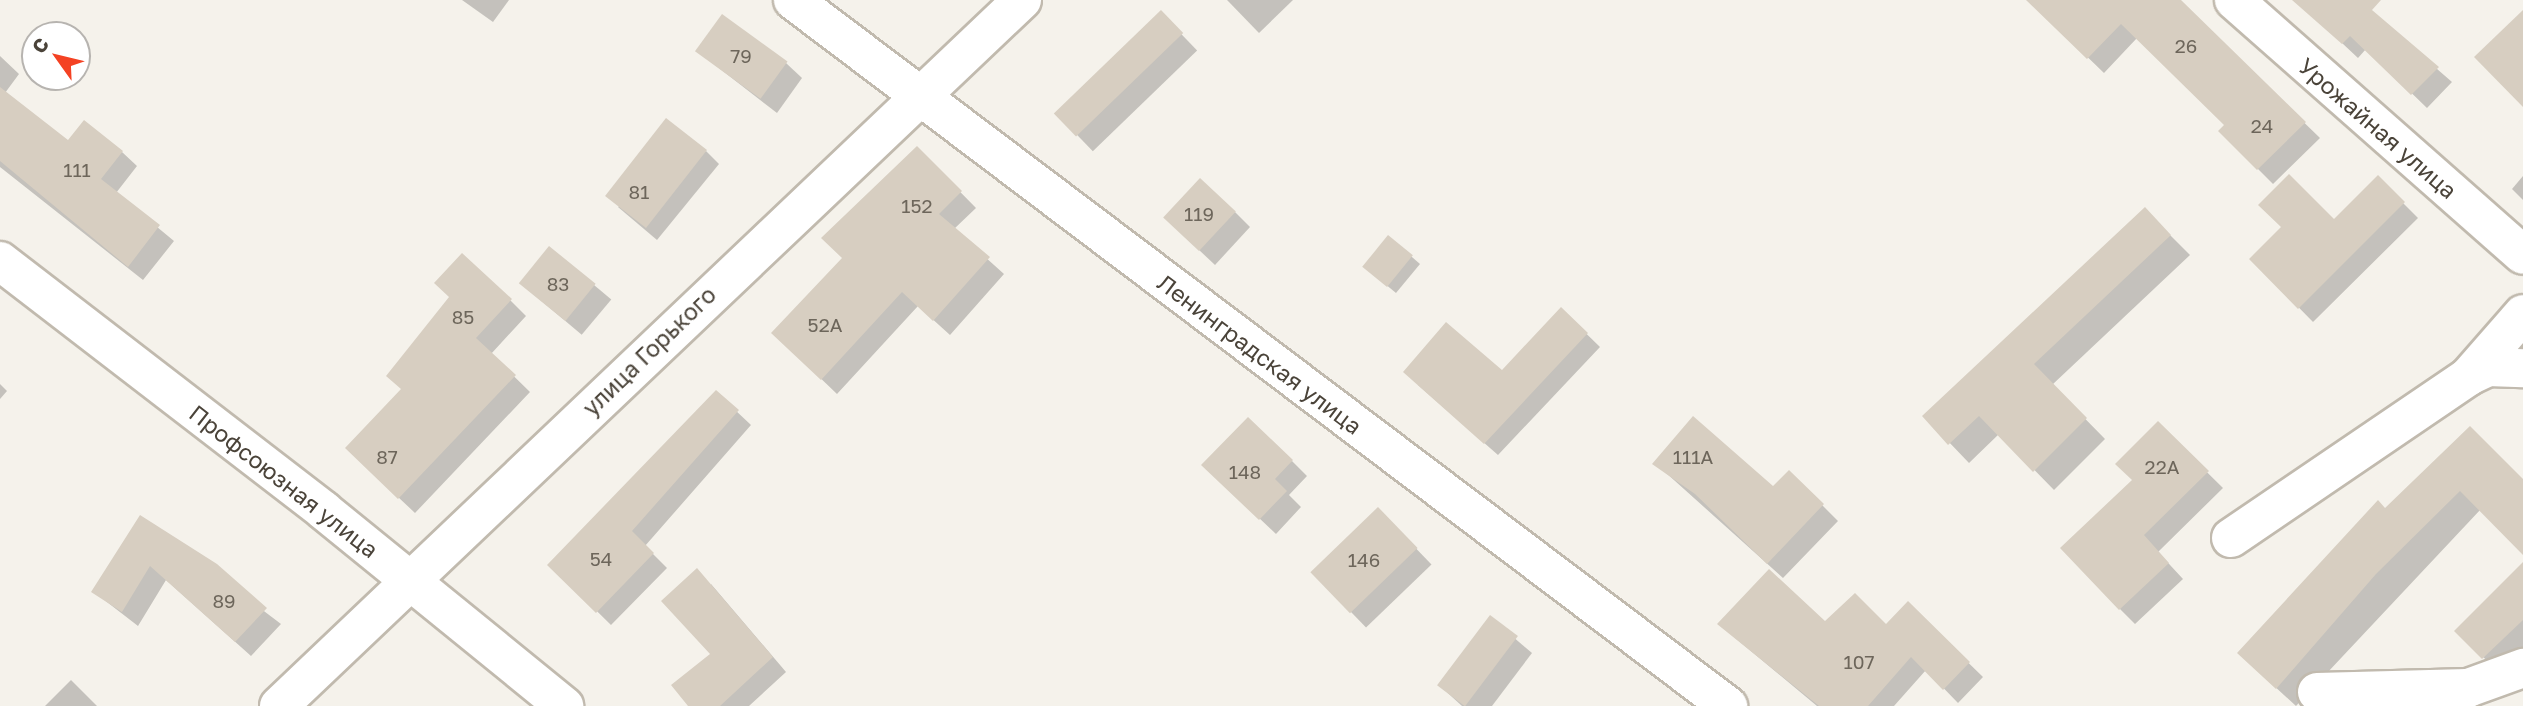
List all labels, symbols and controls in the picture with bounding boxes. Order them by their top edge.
north arrow [21,21,91,91]
text: С [27,33,53,57]
house number: 26 [2175,35,2197,57]
house number: 79 [730,45,752,67]
street label: Урожайная улица [2293,52,2463,204]
house number: 24 [2251,115,2273,137]
house number: 111 [63,159,91,181]
house number: 81 [629,181,649,203]
house number: 152 [901,195,933,217]
house number: 119 [1184,203,1214,225]
street label: Ленинградская улица [1153,268,1367,440]
house number: 83 [547,273,569,295]
street label: улица Горького [577,281,721,421]
house number: 85 [452,306,474,328]
house number: 52А [808,314,842,336]
street label: Профсоюзная улица [184,399,384,563]
house number: 87 [376,446,398,468]
house number: 111А [1673,446,1713,468]
house number: 22А [2145,456,2179,478]
house number: 148 [1229,461,1261,483]
house number: 54 [590,548,612,570]
house number: 146 [1348,549,1380,571]
house number: 89 [212,590,236,612]
house number: 107 [1843,651,1875,673]

